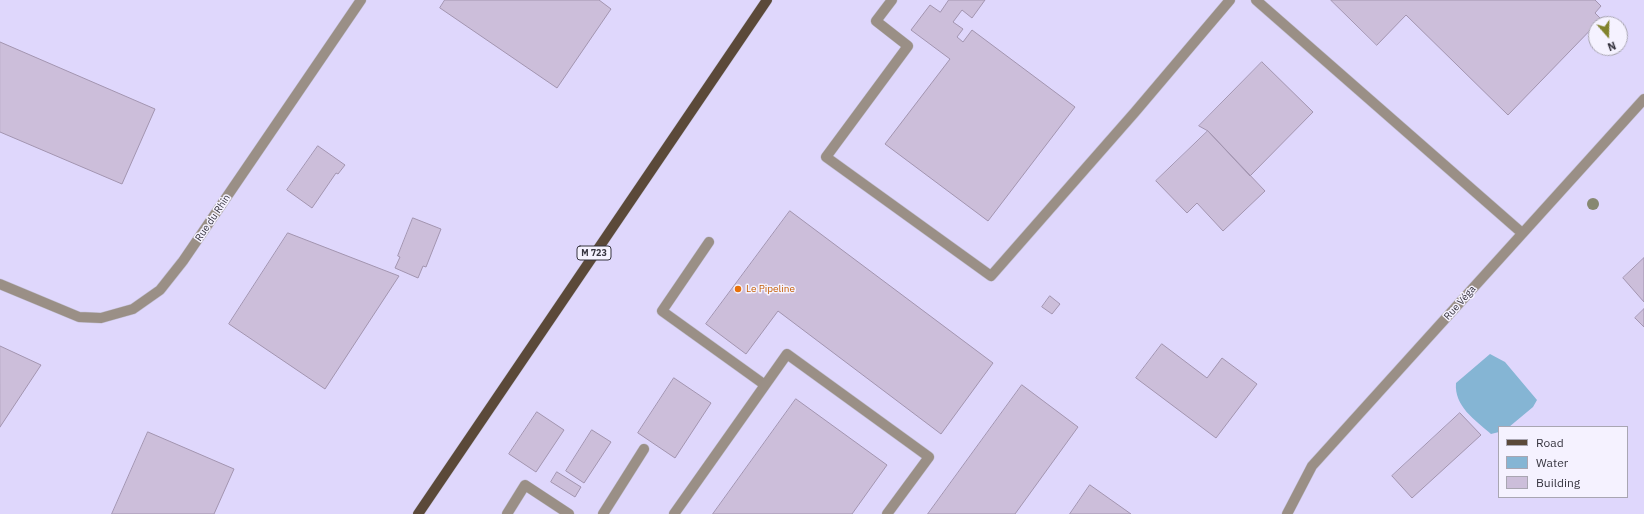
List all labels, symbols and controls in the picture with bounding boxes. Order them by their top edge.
north arrow [1588,16,1628,56]
text: N [1606,38,1618,54]
street label: Rue du Rhin [193,192,233,244]
road number: M 723 [577,246,611,260]
place label: Le Pipeline [746,283,795,295]
street label: Rue Véga [1442,283,1478,323]
marker: Le Pipeline [733,284,743,294]
legend [1498,426,1628,498]
text: Road [1536,435,1564,450]
text: Water [1536,455,1568,470]
text: Building [1536,475,1580,490]

